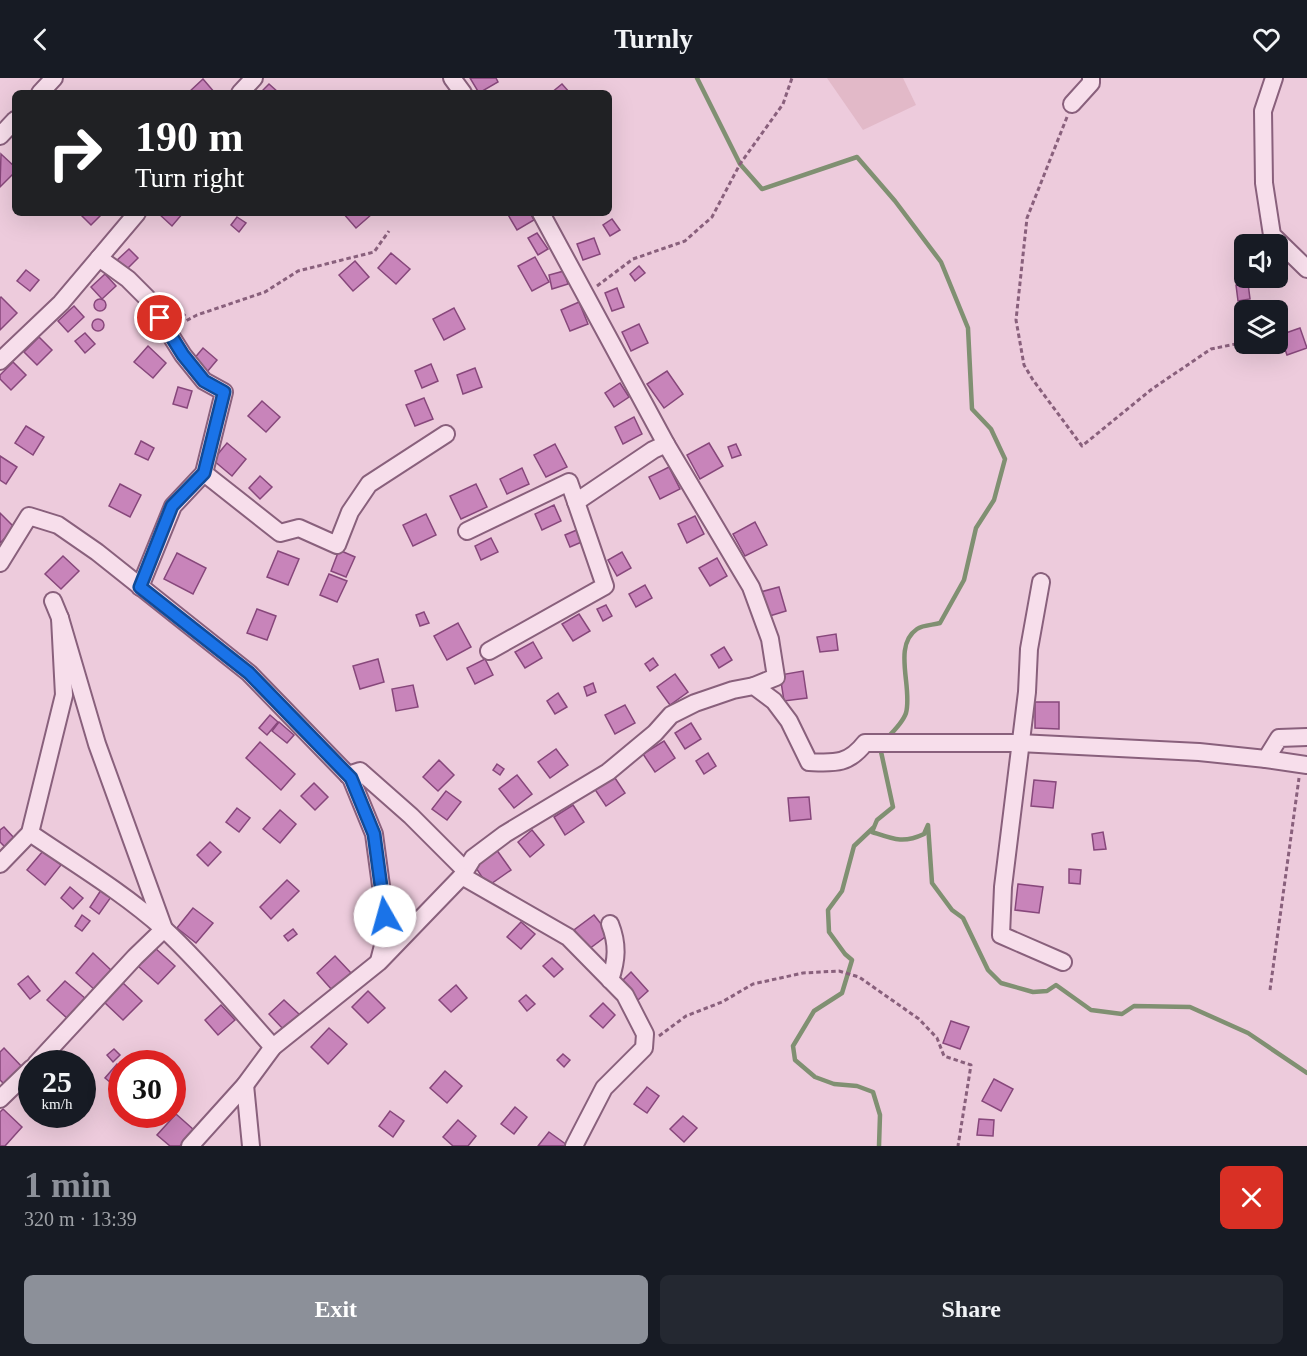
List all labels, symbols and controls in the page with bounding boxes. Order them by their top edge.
icon: back [24,23,57,56]
icon: heart [1250,23,1283,56]
text: Turnly [614,24,693,54]
icon: right [36,114,114,192]
text: 190 m [135,114,244,160]
text: Turn right [135,163,244,193]
map controls [1234,234,1288,354]
button: sound [1234,234,1288,288]
pin [134,292,185,343]
button: layers [1234,300,1288,354]
icon: arrive [143,301,176,334]
position arrow [353,884,417,948]
speed limit sign: 30 [108,1050,186,1128]
text: 25 [42,1065,72,1098]
text: km/h [42,1096,72,1112]
text: 1 min [24,1165,111,1205]
button: close [1220,1166,1283,1229]
text: 320 m · 13:39 [24,1208,137,1230]
button: Exit [24,1275,648,1344]
button: Share [660,1275,1283,1344]

